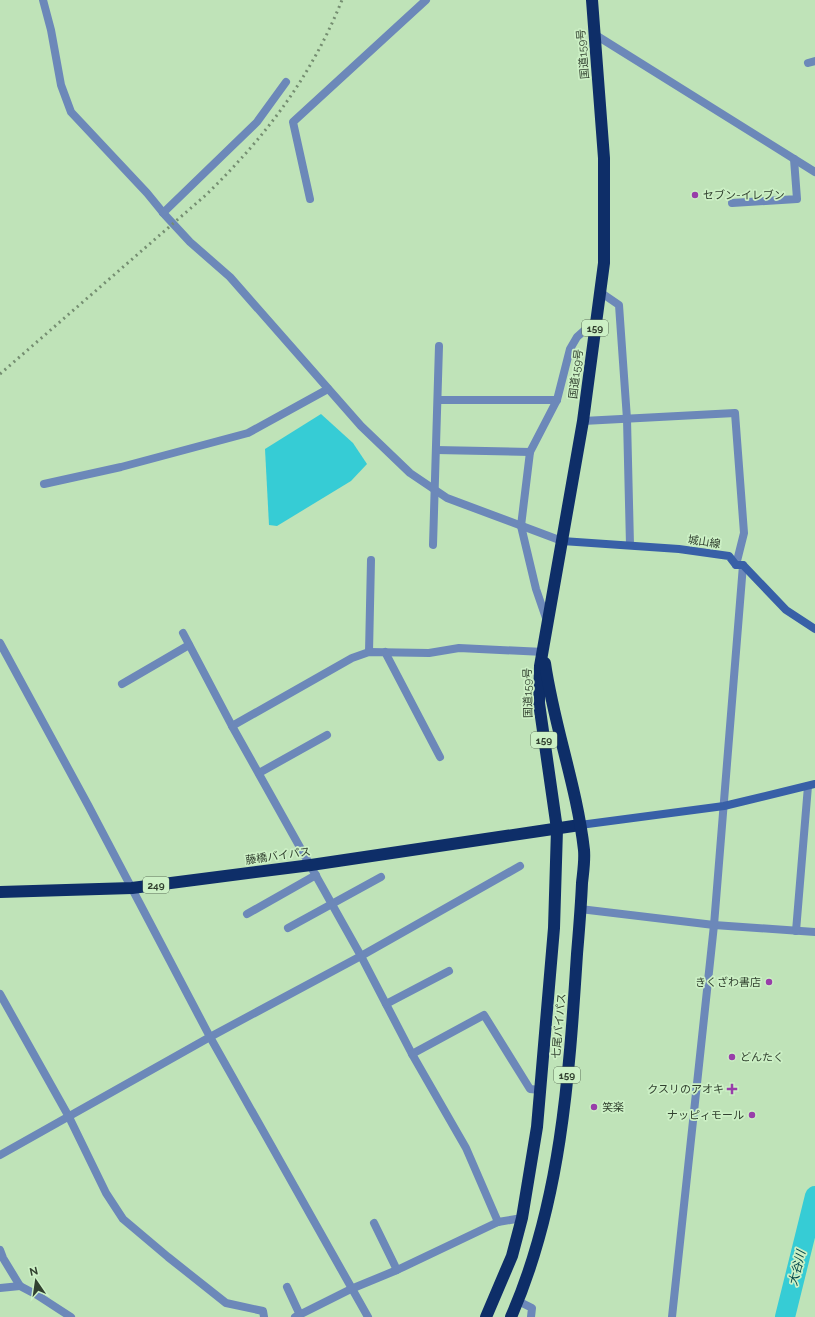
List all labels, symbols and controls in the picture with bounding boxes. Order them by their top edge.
street label: 国道159号 [574,28,592,80]
place label: セブン-イレブン [703,189,785,202]
marker: セブン-イレブン [690,190,700,200]
road number: 159 [582,320,608,336]
street label: 国道159号 [566,348,586,400]
street label: 城山線 [687,533,721,551]
street label: 国道159号 [521,668,535,718]
road number: 159 [531,732,557,748]
street label: 藤橋バイパス [245,845,311,867]
road number: 249 [143,877,169,893]
place label: きくざわ書店 [695,976,761,989]
marker: きくざわ書店 [764,977,774,987]
street label: 七尾バイパス [550,993,568,1059]
place label: どんたく [740,1051,784,1064]
marker: どんたく [727,1052,737,1062]
road number: 159 [554,1067,580,1083]
place label: クスリのアオキ [647,1083,724,1096]
marker: クスリのアオキ [727,1084,737,1094]
place label: 笑楽 [602,1101,624,1114]
marker: 笑楽 [589,1102,599,1112]
place label: ナッピィモール [667,1109,744,1122]
marker: ナッピィモール [747,1110,757,1120]
water label: 大谷川 [786,1247,809,1287]
north arrow [16,1261,56,1301]
text: N [28,1264,39,1279]

